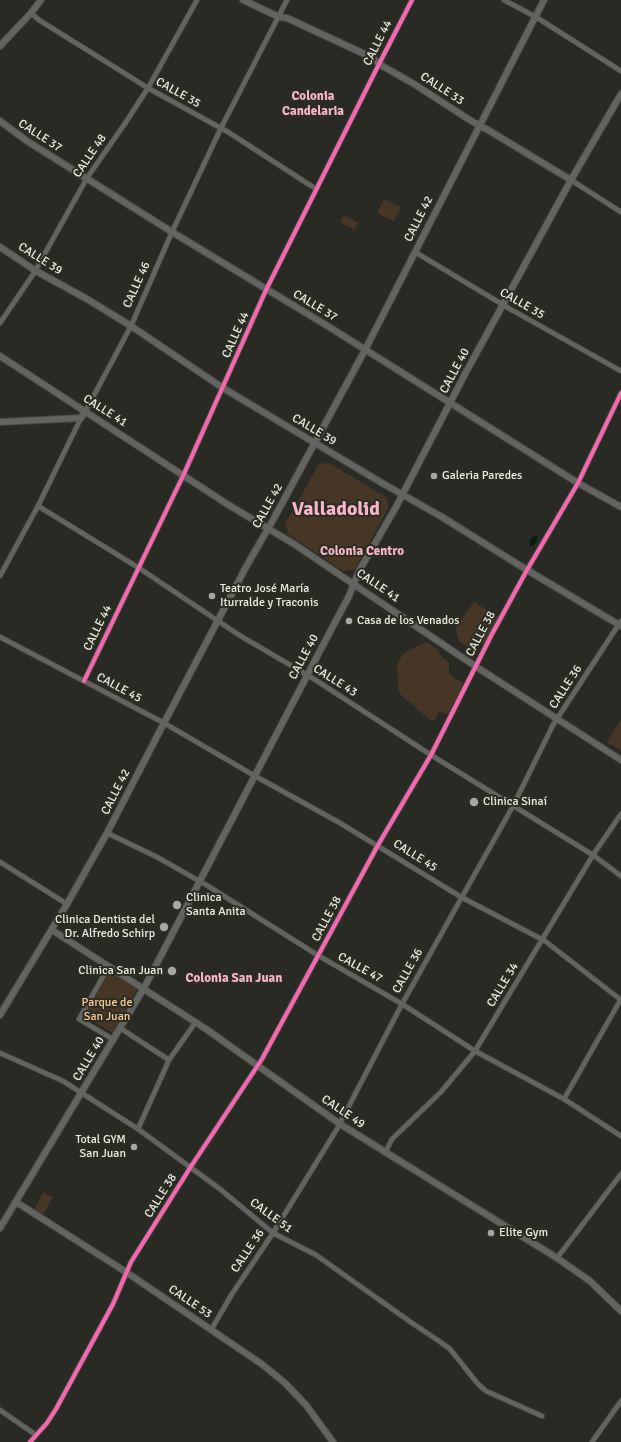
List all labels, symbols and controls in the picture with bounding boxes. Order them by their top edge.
street label: CALLE 44 [360,18,396,68]
street label: CALLE 33 [417,70,467,108]
street label: CALLE 35 [153,75,203,111]
district label: Colonia Candelaria [282,89,344,120]
street label: CALLE 37 [15,117,65,155]
street label: CALLE 48 [70,132,110,180]
street label: CALLE 42 [401,194,437,244]
street label: CALLE 39 [15,240,65,278]
street label: CALLE 46 [120,260,154,310]
street label: CALLE 35 [497,285,547,323]
street label: CALLE 37 [290,287,340,325]
street label: CALLE 44 [219,310,253,360]
street label: CALLE 40 [437,346,473,396]
street label: CALLE 41 [80,392,130,430]
street label: CALLE 39 [289,411,339,449]
place label: Galeria Paredes [442,469,522,483]
marker: Galeria Paredes [429,471,439,481]
street label: CALLE 42 [250,481,286,531]
district label: Valladolid [292,498,380,522]
district label: Colonia Centro [320,544,404,560]
street label: CALLE 41 [354,566,402,606]
place label: Teatro José María Iturralde y Traconis [220,582,318,610]
marker: Teatro José María Iturralde y Traconis [207,591,217,601]
street label: CALLE 44 [81,603,115,653]
street label: CALLE 38 [463,609,499,659]
place label: Casa de los Venados [357,614,459,628]
marker: Casa de los Venados [344,616,354,626]
street label: CALLE 40 [286,632,322,682]
street label: CALLE 43 [310,662,360,700]
street label: CALLE 36 [547,662,585,712]
street label: CALLE 45 [94,670,144,706]
street label: CALLE 42 [98,767,134,817]
place label: Clinica Sinaí [483,795,547,809]
marker: Clinica Sinaí [468,796,480,808]
street label: CALLE 45 [390,837,440,875]
place label: Clinica Santa Anita [186,891,246,919]
street label: CALLE 38 [309,894,345,944]
marker: Clinica Santa Anita [171,899,183,911]
place label: Clinica Dentista del Dr. Alfredo Schirp [55,913,155,941]
marker: Clinica Dentista del Dr. Alfredo Schirp [158,921,170,933]
street label: CALLE 36 [390,946,426,996]
street label: CALLE 47 [335,950,385,986]
street label: CALLE 34 [484,960,522,1010]
place label: Clinica San Juan [78,964,163,978]
marker: Clinica San Juan [166,965,178,977]
district label: Colonia San Juan [186,971,282,987]
park label: Parque de San Juan [82,996,132,1024]
street label: CALLE 40 [70,1034,108,1084]
street label: CALLE 49 [319,1092,367,1132]
place label: Total GYM San Juan [75,1133,126,1161]
marker: Total GYM San Juan [129,1142,139,1152]
street label: CALLE 38 [142,1171,180,1221]
street label: CALLE 51 [247,1196,295,1236]
place label: Elite Gym [499,1226,548,1240]
street label: CALLE 36 [228,1227,268,1275]
marker: Elite Gym [486,1228,496,1238]
street label: CALLE 53 [166,1282,214,1322]

